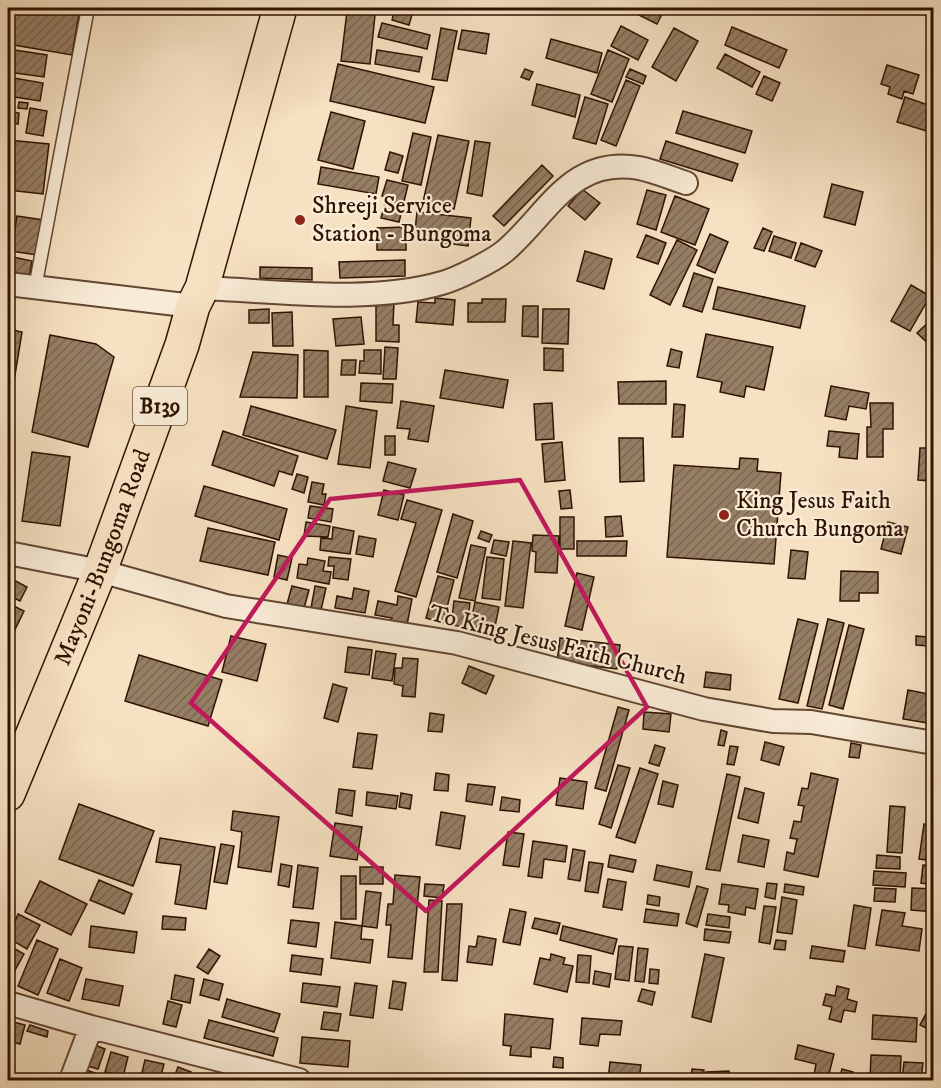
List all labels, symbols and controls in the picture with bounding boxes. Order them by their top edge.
place label: Shreeji Service Station - Bungoma [312,191,492,249]
marker: Shreeji Service Station - Bungoma [293,213,307,227]
road number: B139 [133,387,187,425]
street label: Mayoni-Bungoma Road [48,445,158,670]
place label: King Jesus Faith Church Bungoma [736,486,905,544]
marker: King Jesus Faith Church Bungoma [717,508,731,522]
street label: To King Jesus Faith Church [426,598,690,692]

